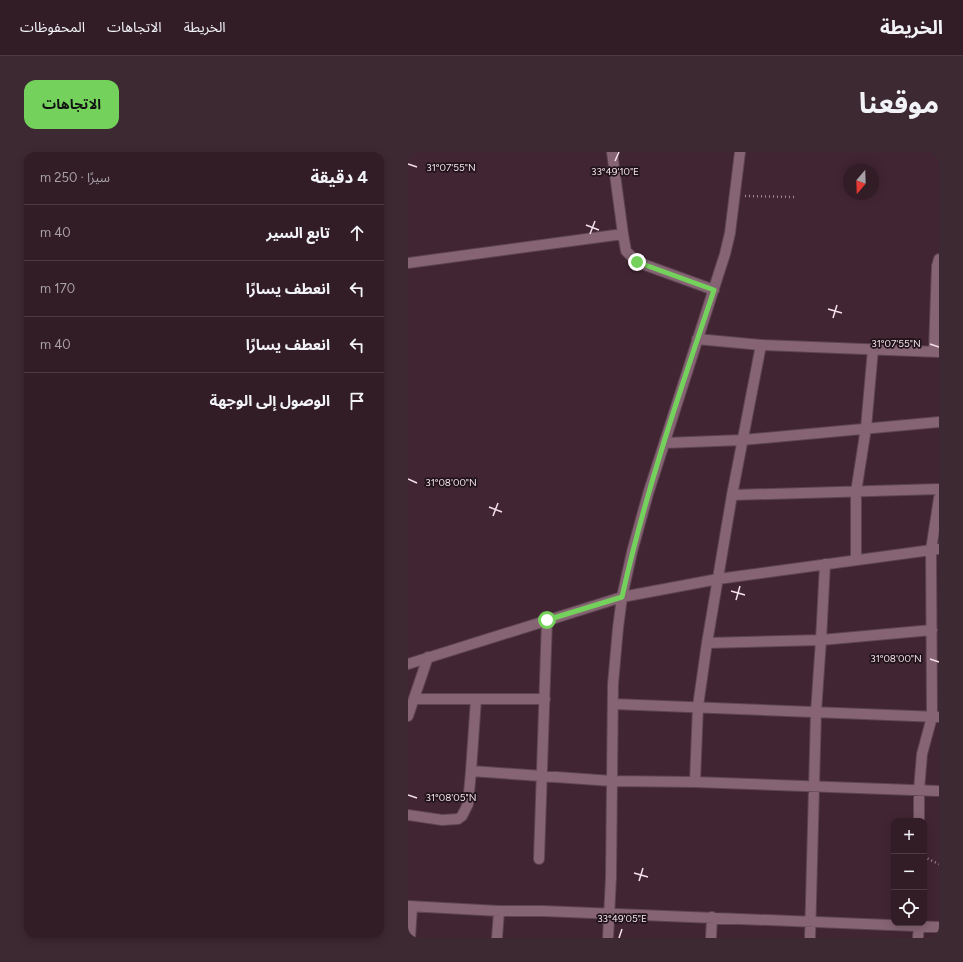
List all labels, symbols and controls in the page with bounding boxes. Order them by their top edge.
text: الخريطة [880,16,943,39]
text: المحفوظات [20,19,85,36]
text: الاتجاهات [107,19,162,36]
text: الخريطة [184,19,226,36]
button: الاتجاهات [24,80,119,129]
text: موقعنا [859,86,939,120]
text: 31°07'55"N [426,161,476,174]
north arrow [843,164,879,200]
text: 33°49'10"E [591,165,639,178]
text: 4 دقيقة [310,167,368,187]
text: سيرًا · 250 m [40,170,110,185]
icon: ahead [346,222,368,244]
text: تابع السير [266,224,330,242]
text: 40 m [40,225,71,240]
route end [628,253,646,271]
icon: left [346,278,368,300]
text: انعطف يسارًا [246,280,330,298]
text: 170 m [40,281,75,296]
icon: left [346,334,368,356]
text: انعطف يسارًا [246,336,330,354]
text: 40 m [40,337,71,352]
text: 31°07'55"N [871,337,921,350]
icon: arrive [346,390,368,412]
text: الوصول إلى الوجهة [210,392,330,410]
text: 31°08'00"N [425,476,477,489]
route start [538,611,556,629]
text: 31°08'00"N [870,652,922,665]
text: 31°08'05"N [426,791,476,804]
map controls [891,818,927,926]
button: + [891,818,927,854]
button: − [891,854,927,890]
button: locate [891,890,927,926]
text: 33°49'05"E [597,912,647,925]

